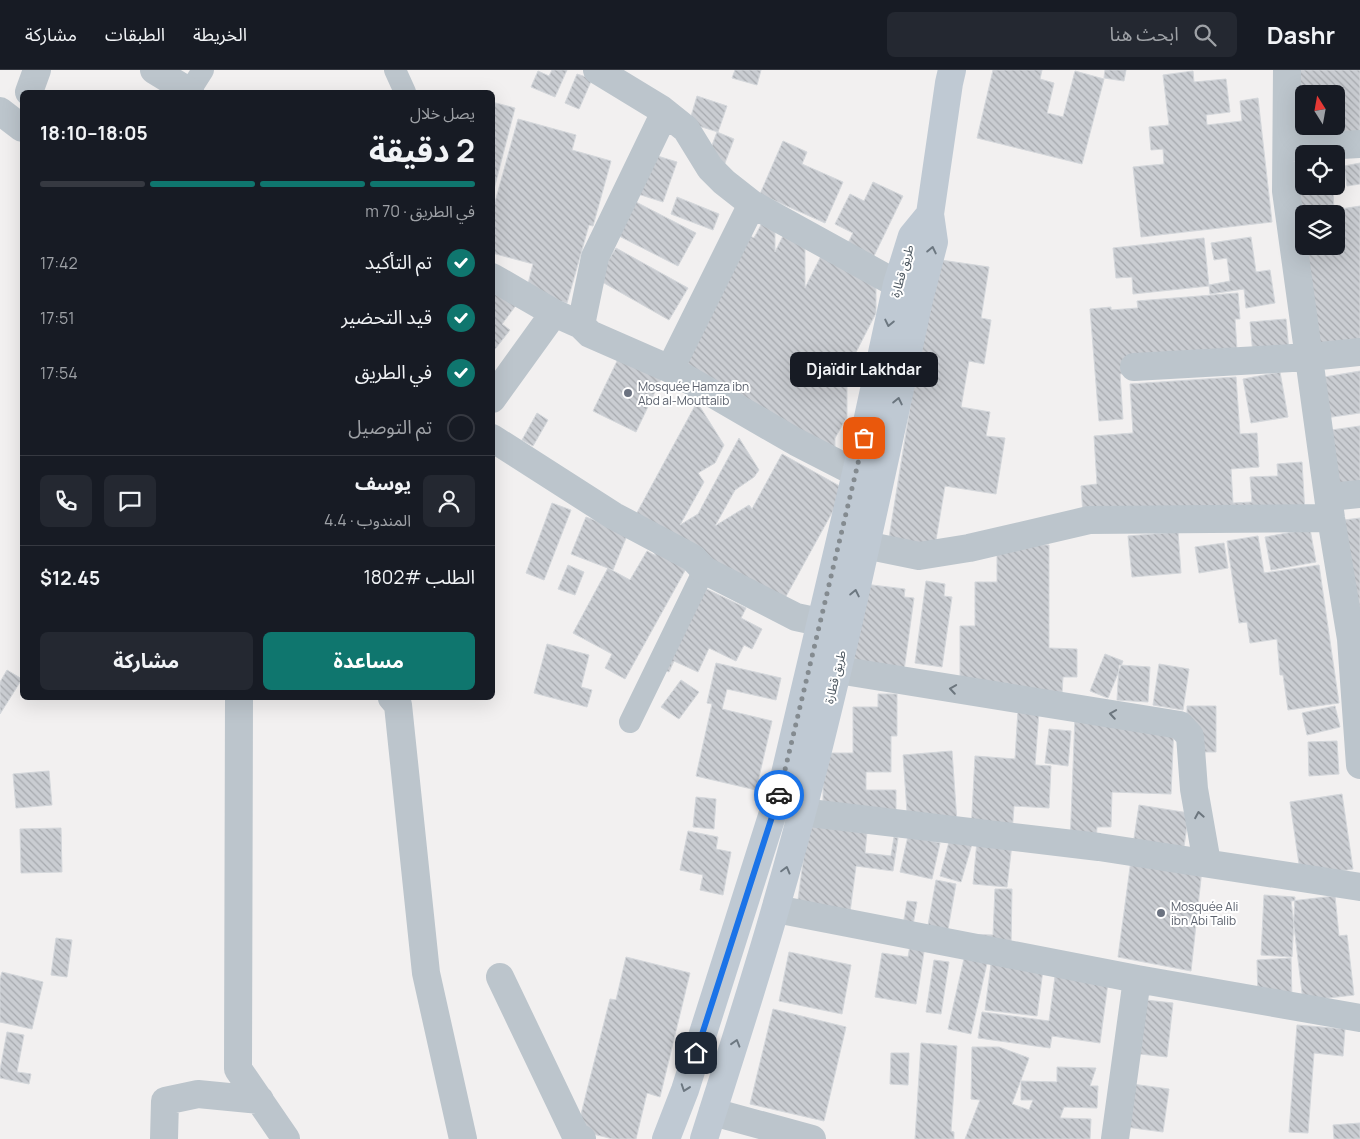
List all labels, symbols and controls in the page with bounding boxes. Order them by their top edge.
search box [887,12,1237,57]
text: Dashr [1267,18,1335,51]
text: ابحث هنا [1110,21,1179,47]
icon: search [1191,21,1219,49]
text: مشاركة [25,22,77,46]
text: الطبقات [105,22,165,46]
text: الخريطة [193,22,247,46]
north arrow [1295,85,1345,135]
map controls [1295,85,1345,255]
text: يصل خلال [410,102,475,124]
text: 18:05–18:10 [40,120,148,146]
text: 2 دقيقة [369,128,475,172]
button: locate [1295,145,1345,195]
text: في الطريق · 70 m [365,200,475,222]
button: layers [1295,205,1345,255]
street label: طريق قطارة [886,243,918,299]
one-way arrow [926,245,937,254]
text: تم التأكيد [365,249,432,275]
icon: check [447,249,475,277]
text: 17:42 [40,252,78,274]
text: قيد التحضير [341,304,432,330]
icon: check [447,304,475,332]
text: 17:51 [40,307,75,329]
one-way arrow [884,319,894,328]
callout: Djaïdir Lakhdar [790,353,938,388]
text: Djaïdir Lakhdar [806,358,922,380]
text: في الطريق [355,359,432,385]
icon: check [447,359,475,387]
text: 17:54 [40,362,78,384]
place label: Mosquée Hamza ibn Abd al-Mouttalib [638,378,749,409]
marker: Mosquée Hamza ibn Abd al-Mouttalib [622,387,634,399]
one-way arrow [892,396,902,405]
text: تم التوصيل [348,414,432,440]
pin [843,417,885,459]
icon: bag [850,424,878,452]
text: يوسف [355,470,411,496]
button: phone [40,475,92,527]
button: chat [104,475,156,527]
button: person [423,475,475,527]
text: المندوب · 4.4 [324,509,411,531]
text: الطلب #1802 [363,564,475,590]
text: $12.45 [40,565,100,591]
one-way arrow [849,589,859,598]
button: مشاركة [40,632,253,690]
button: مساعدة [263,632,475,690]
street label: طريق قطارة [820,649,850,705]
one-way arrow [948,684,957,694]
one-way arrow [1109,710,1117,720]
courier [754,770,804,820]
icon: car [765,781,793,809]
one-way arrow [1194,811,1204,819]
one-way arrow [780,865,791,874]
place label: Mosquée Ali ibn Abi Talib [1171,898,1238,929]
marker: Mosquée Ali ibn Abi Talib [1155,907,1167,919]
pin [675,1032,717,1074]
icon: home [682,1039,710,1067]
one-way arrow [730,1039,740,1047]
one-way arrow [681,1084,691,1092]

